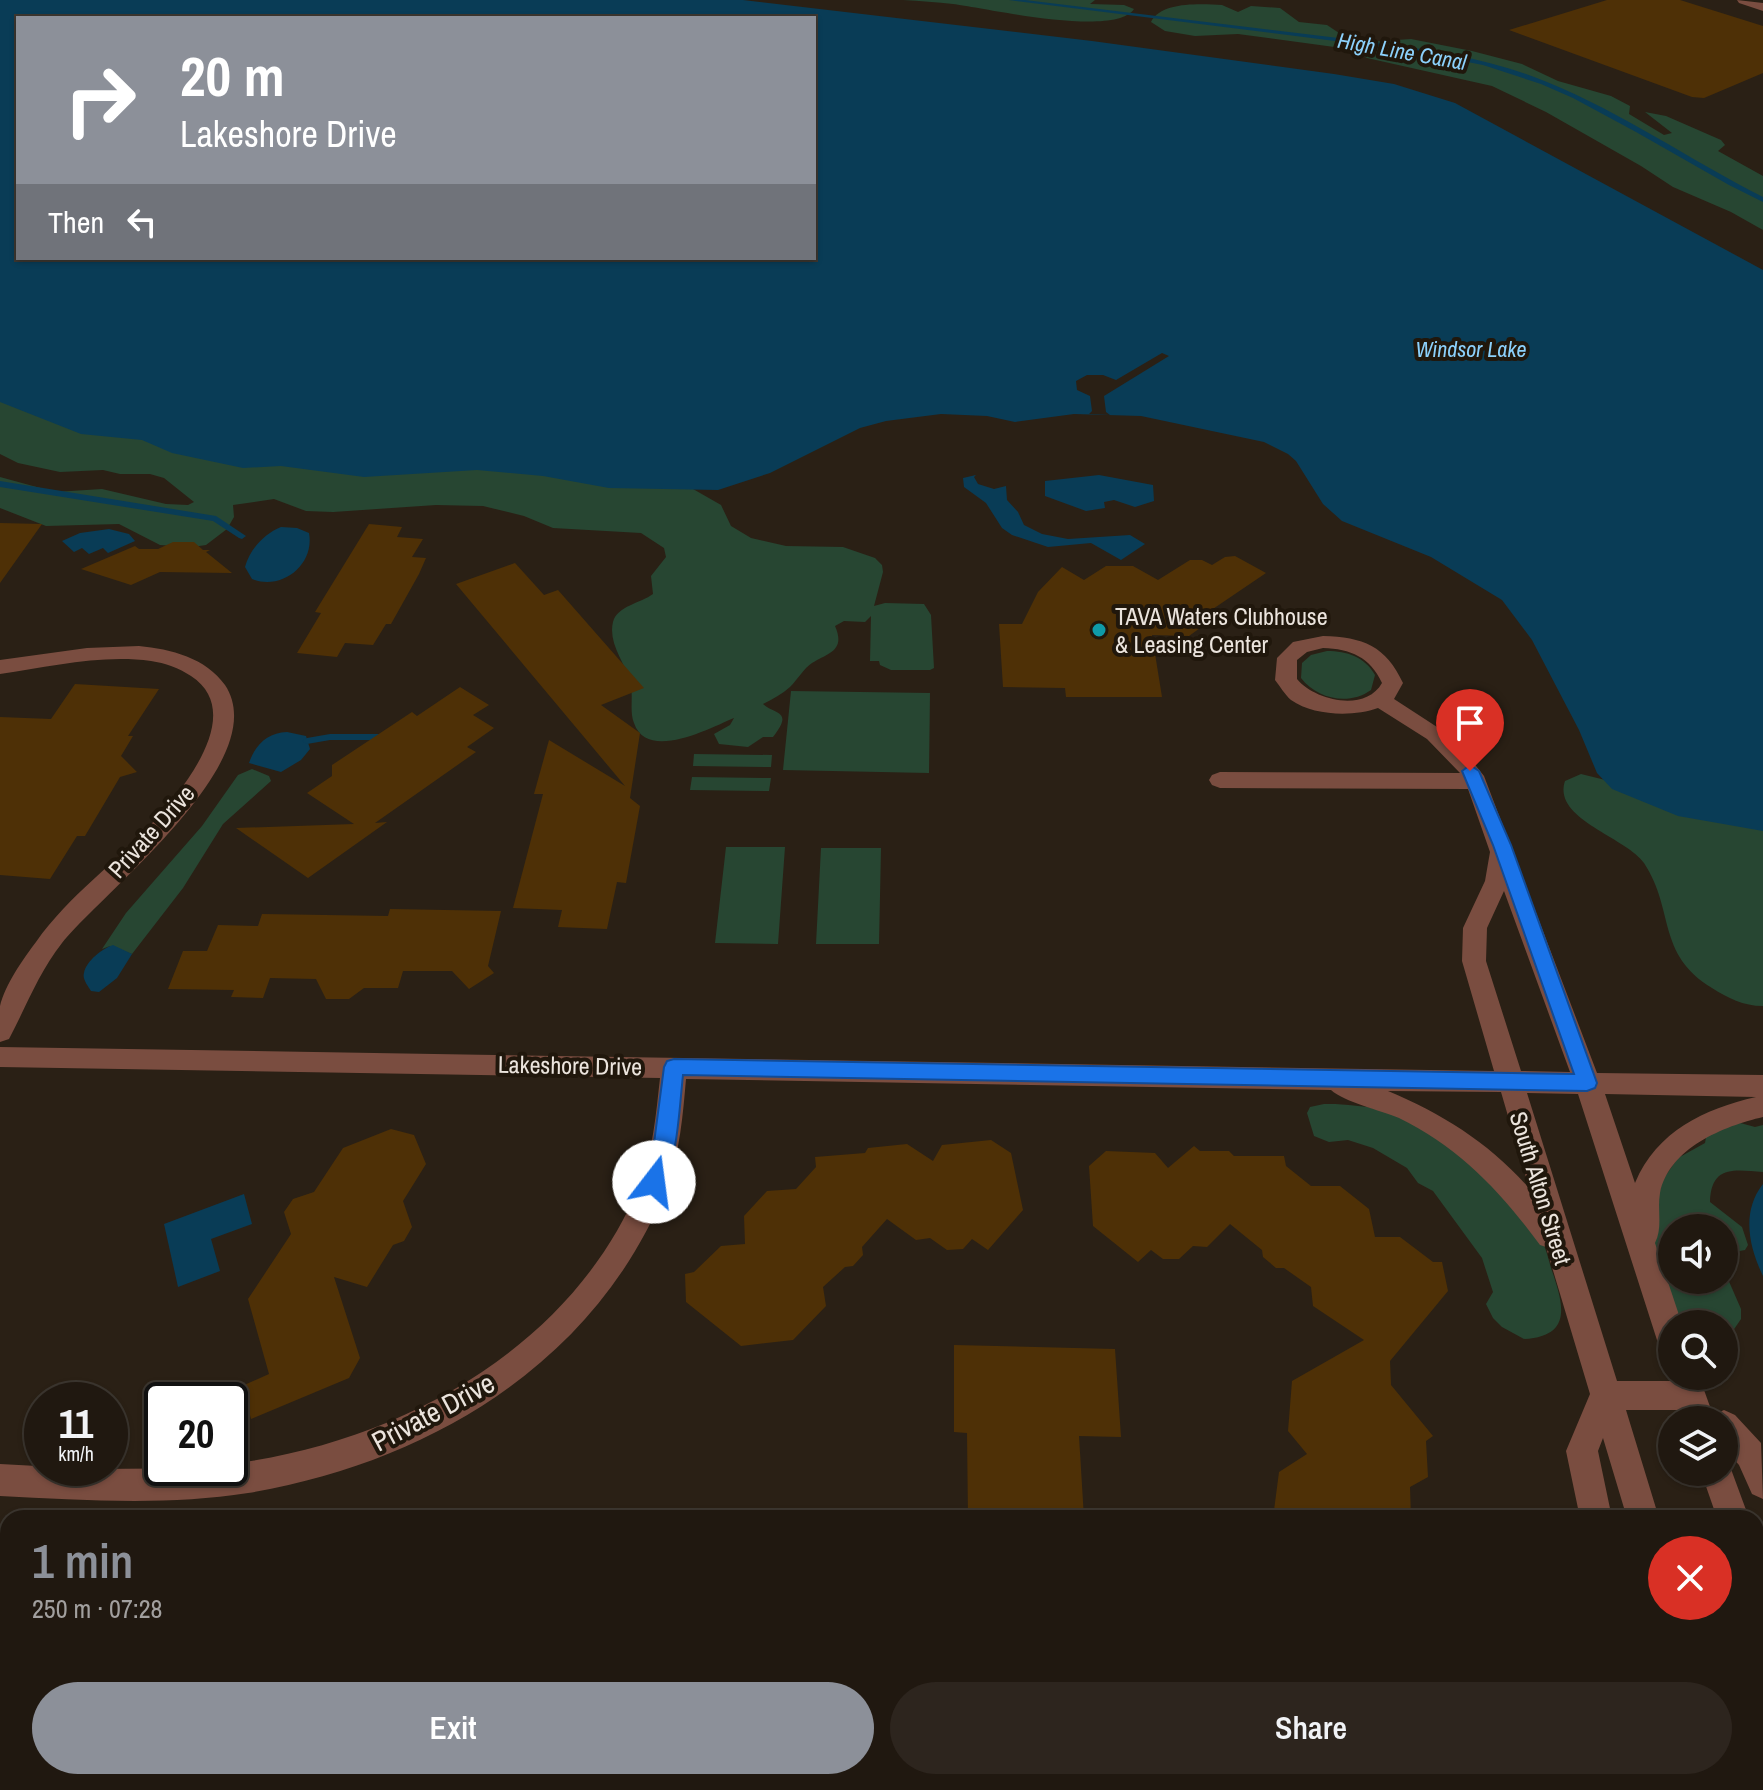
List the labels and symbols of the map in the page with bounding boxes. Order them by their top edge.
water label: High Line Canal [1335,25,1470,77]
water label: Windsor Lake [1416,334,1526,364]
place label: TAVA Waters Clubhouse & Leasing Center [1115,600,1328,660]
marker: TAVA Waters Clubhouse & Leasing Center [1090,621,1108,639]
pin [1436,689,1504,771]
street label: Private Drive [101,778,201,884]
street label: Lakeshore Drive [498,1048,642,1082]
street label: South Alton Street [1503,1107,1580,1269]
position arrow [612,1140,696,1224]
street label: Private Drive [365,1364,501,1460]
speed limit sign: 20 [144,1382,248,1486]

